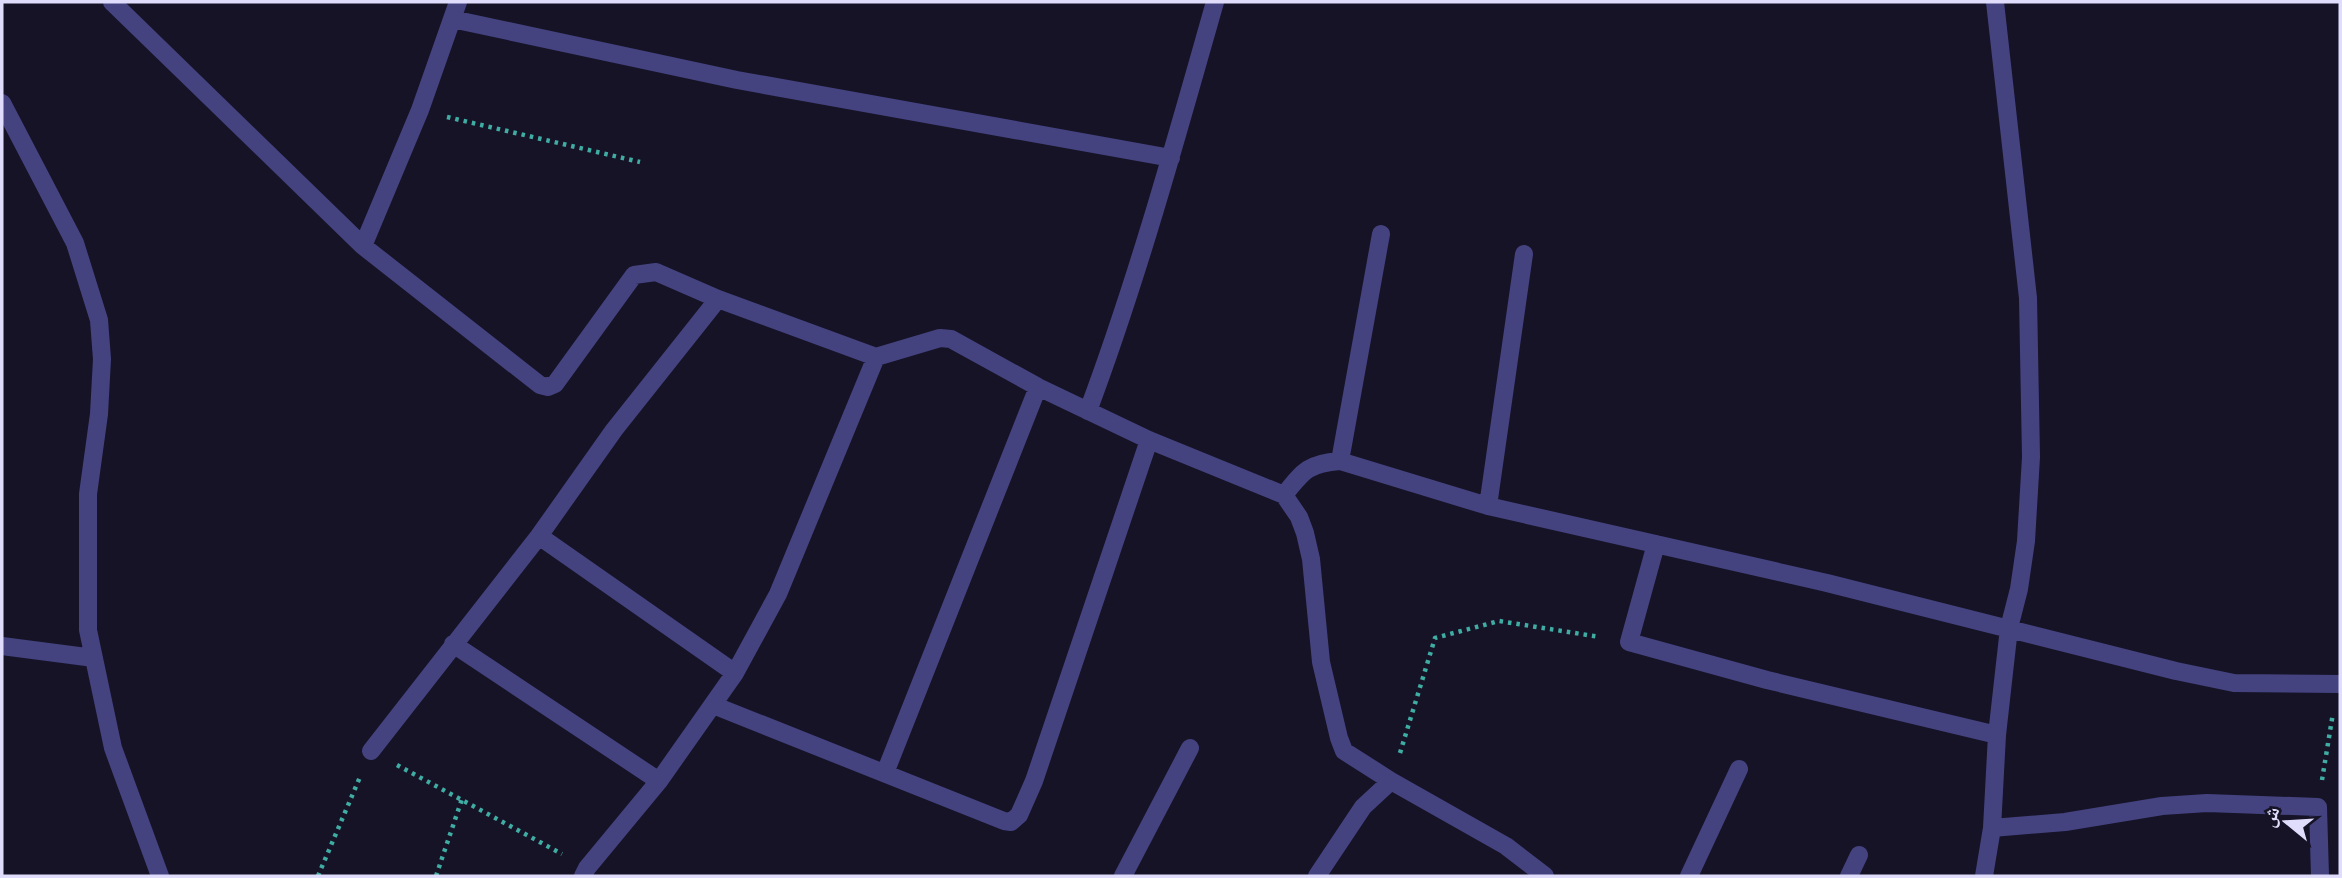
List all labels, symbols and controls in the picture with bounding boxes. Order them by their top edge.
north arrow [2251,787,2321,857]
text: ش [2254,803,2286,831]

